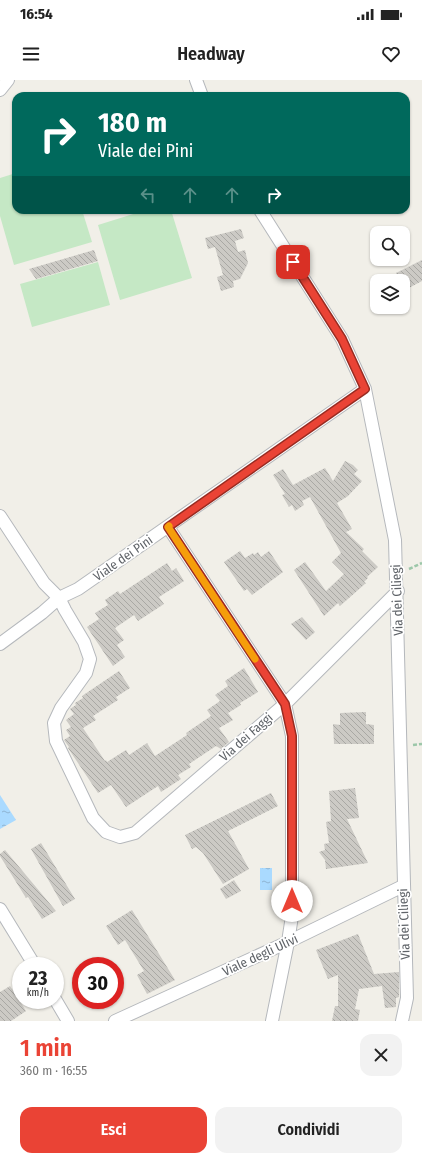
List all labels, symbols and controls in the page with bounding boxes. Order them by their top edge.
text: 16:54 [20,5,53,23]
icon: menu [20,43,42,65]
text: Headway [177,43,245,65]
icon: heart [380,43,402,65]
text: 180 m [98,106,167,139]
icon: right [32,108,84,160]
text: Viale dei Pini [98,140,193,162]
icon: left [137,184,159,206]
icon: ahead [179,184,201,206]
icon: ahead [221,184,243,206]
icon: right [263,184,285,206]
map controls [370,226,410,314]
button: search [370,226,410,266]
pin [276,245,310,279]
icon: arrive [282,251,304,273]
button: layers [370,274,410,314]
street label: Viale dei Pini [90,532,156,584]
street label: Via dei Ciliegi [388,564,406,636]
street label: Via dei Faggi [216,710,276,764]
position arrow [271,880,313,922]
street label: Via dei Ciliegi [395,888,413,960]
street label: Viale degli Ulivi [220,931,300,979]
speed limit sign: 30 [72,957,124,1009]
text: 23 [29,966,47,990]
text: km/h [27,987,49,999]
text: 1 min [20,1034,72,1062]
button: close [360,1034,402,1076]
text: 360 m · 16:55 [20,1063,87,1078]
button: Esci [20,1107,207,1153]
button: Condividi [215,1107,402,1153]

